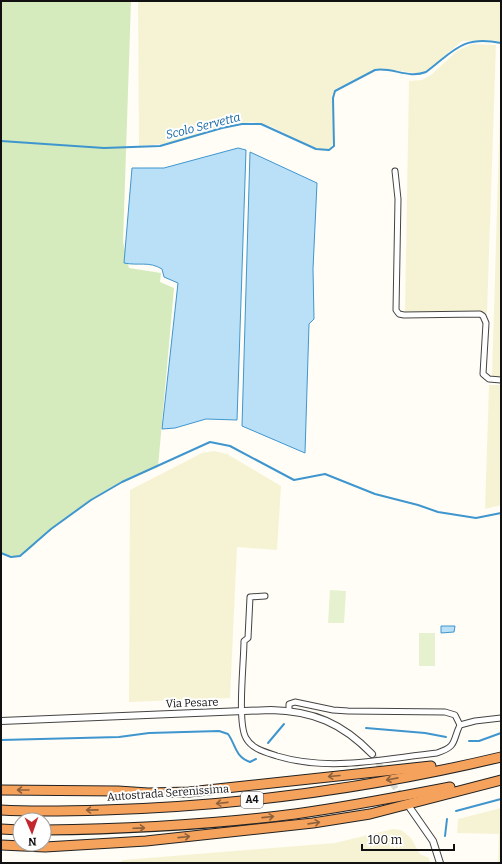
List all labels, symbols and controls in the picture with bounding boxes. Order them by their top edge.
water label: Scolo Servetta [164,110,242,142]
street label: Via Pesare [165,696,219,710]
one-way arrow [328,772,341,780]
one-way arrow [386,776,399,784]
street label: Autostrada Serenissima [106,782,230,804]
one-way arrow [17,786,30,794]
road number: A4 [241,792,263,808]
one-way arrow [216,799,229,806]
one-way arrow [86,806,99,814]
north arrow [12,812,52,852]
one-way arrow [262,813,275,821]
one-way arrow [307,819,320,827]
one-way arrow [132,824,145,832]
scale bar [362,826,454,852]
one-way arrow [177,833,190,841]
text: 100 m [368,833,403,847]
text: N [27,835,37,848]

